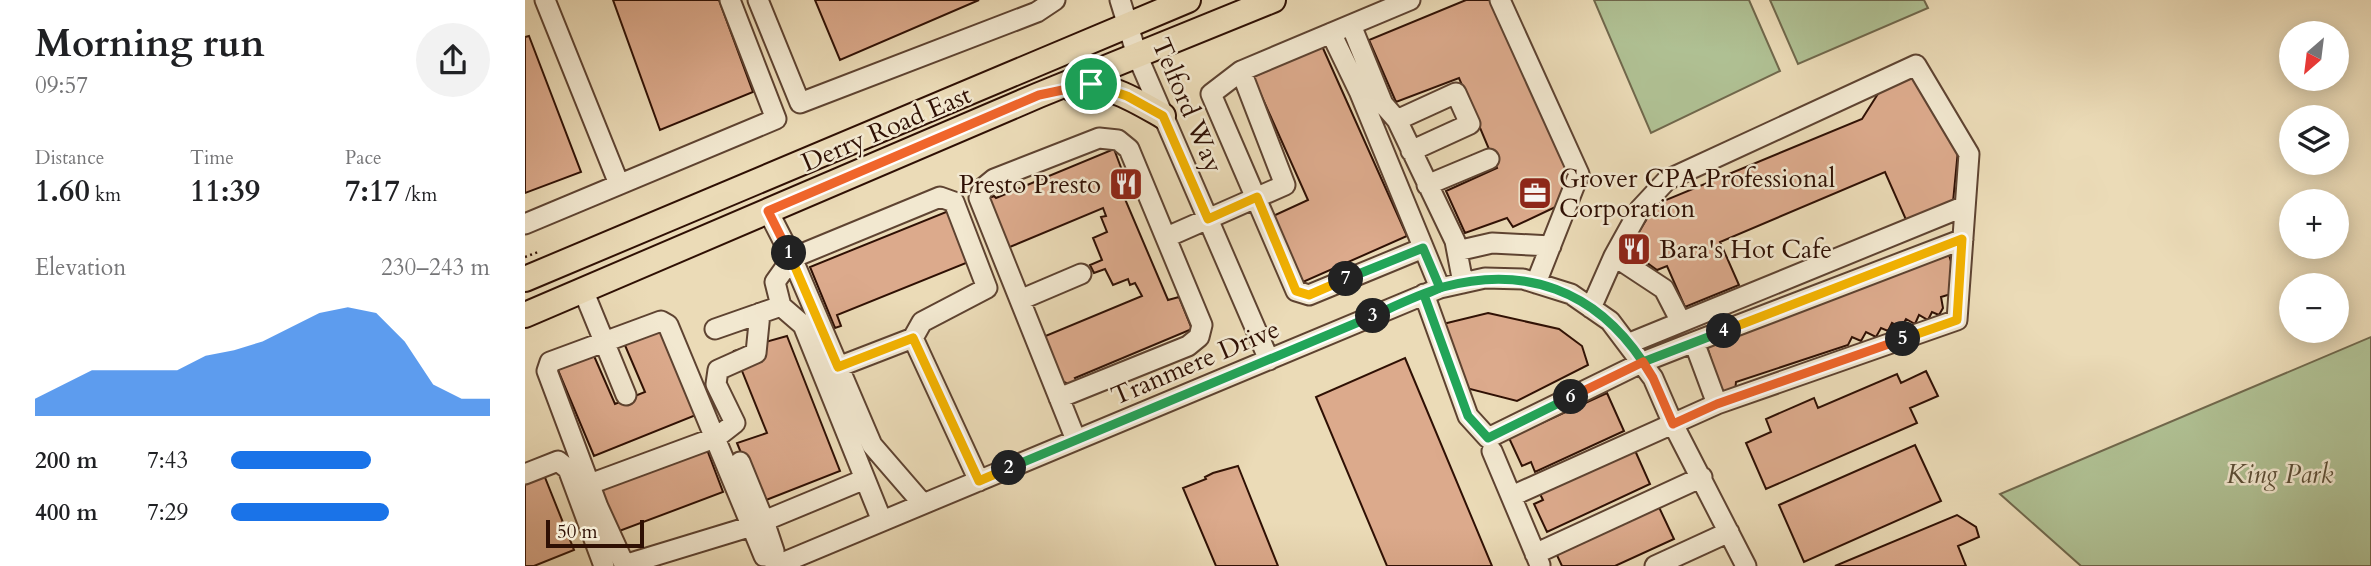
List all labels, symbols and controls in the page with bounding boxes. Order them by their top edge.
text: Morning run [35,18,265,70]
north arrow [2279,21,2349,91]
map controls [2279,21,2349,343]
button: share [416,23,490,97]
street label: Telford Way [1143,32,1232,178]
pin [1061,54,1121,114]
icon: arrive [1072,65,1110,103]
text: 09:57 [35,70,88,101]
street label: Derry Road East [796,77,976,180]
button: layers [2279,105,2349,175]
text: Distance [35,145,104,171]
text: Time [190,145,234,171]
text: Pace [345,145,382,171]
place label: Grover CPA Professional Corporation [1559,161,1836,226]
restaurant icon: Presto Presto [1107,165,1145,203]
place label: Presto Presto [959,167,1101,202]
text: 1.60 [35,171,90,212]
text: 11:39 [190,171,260,212]
text: 7:17 [345,171,400,212]
office icon: Grover CPA Professional Corporation [1516,174,1554,212]
text: km [90,182,121,208]
text: /km [400,182,437,208]
button: + [2279,189,2349,259]
restaurant icon: Bara's Hot Cafe [1615,230,1653,268]
place label: Bara's Hot Cafe [1659,232,1832,267]
pin: 1 [771,236,807,270]
text: 1 [784,239,793,265]
text: Elevation [35,252,126,283]
text: 230–243 m [381,252,490,283]
pin: 7 [1329,262,1363,296]
text: 7 [1341,265,1350,291]
button: − [2279,273,2349,343]
pin: 3 [1355,298,1391,334]
text: 3 [1368,302,1377,328]
street label: Tranmere Drive [1106,311,1285,414]
pin: 4 [1707,314,1741,348]
text: 4 [1719,317,1728,343]
pin: 5 [1885,322,1921,356]
text: 5 [1898,325,1907,351]
pin: 6 [1553,380,1589,414]
text: 6 [1566,383,1575,409]
text: 200 m [35,445,98,476]
text: 7:43 [147,445,188,476]
pin: 2 [991,450,1027,486]
text: 2 [1004,454,1013,480]
park label: King Park [2227,457,2334,492]
text: 400 m [35,497,98,528]
text: 7:29 [147,497,188,528]
scale bar [546,517,644,549]
text: 50 m [557,519,598,545]

